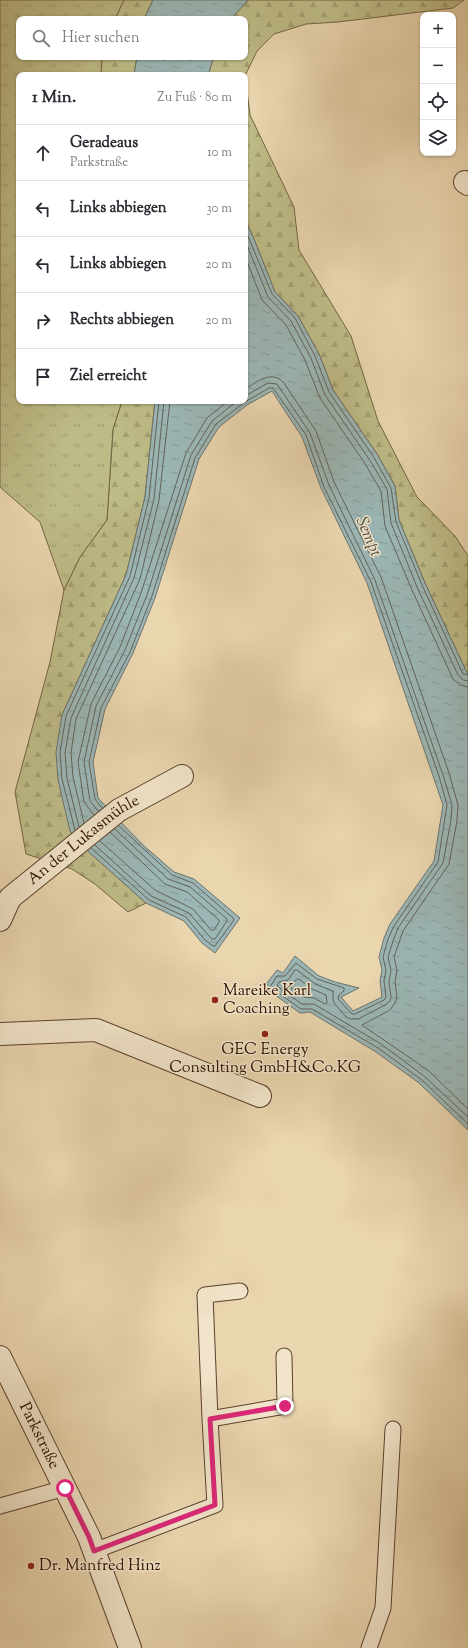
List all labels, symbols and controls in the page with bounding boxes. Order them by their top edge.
map controls [420,12,456,156]
button: + [420,12,456,48]
search box [16,16,248,60]
icon: search [30,27,52,49]
text: Hier suchen [62,28,140,49]
button: − [420,48,456,84]
button: locate [420,84,456,120]
text: 1 Min. [32,86,76,110]
text: Zu Fuß · 80 m [157,89,232,107]
button: layers [420,120,456,156]
text: Geradeaus [70,133,138,154]
icon: ahead [32,142,54,164]
text: 10 m [207,144,232,162]
text: Parkstraße [70,154,128,172]
icon: left [32,198,54,220]
text: Links abbiegen [70,198,167,219]
text: 30 m [206,200,232,218]
icon: left [32,254,54,276]
text: Links abbiegen [70,254,167,275]
text: 20 m [206,256,232,274]
icon: right [32,310,54,332]
text: Rechts abbiegen [70,310,174,331]
text: 20 m [206,312,232,330]
icon: arrive [32,366,54,388]
text: Ziel erreicht [70,366,147,387]
water label: Sempt [349,513,387,561]
street label: An der Lukasmühle [23,789,144,891]
place label: Mareike Karl Coaching [223,980,312,1021]
marker: Mareike Karl Coaching [210,995,220,1005]
marker: GEC Energy Consulting GmbH&Co.KG [260,1029,270,1039]
place label: GEC Energy Consulting GmbH&Co.KG [169,1039,361,1080]
route end [276,1397,294,1415]
street label: Parkstraße [13,1399,65,1473]
route start [56,1479,74,1497]
place label: Dr. Manfred Hinz [39,1555,161,1578]
marker: Dr. Manfred Hinz [26,1561,36,1571]

